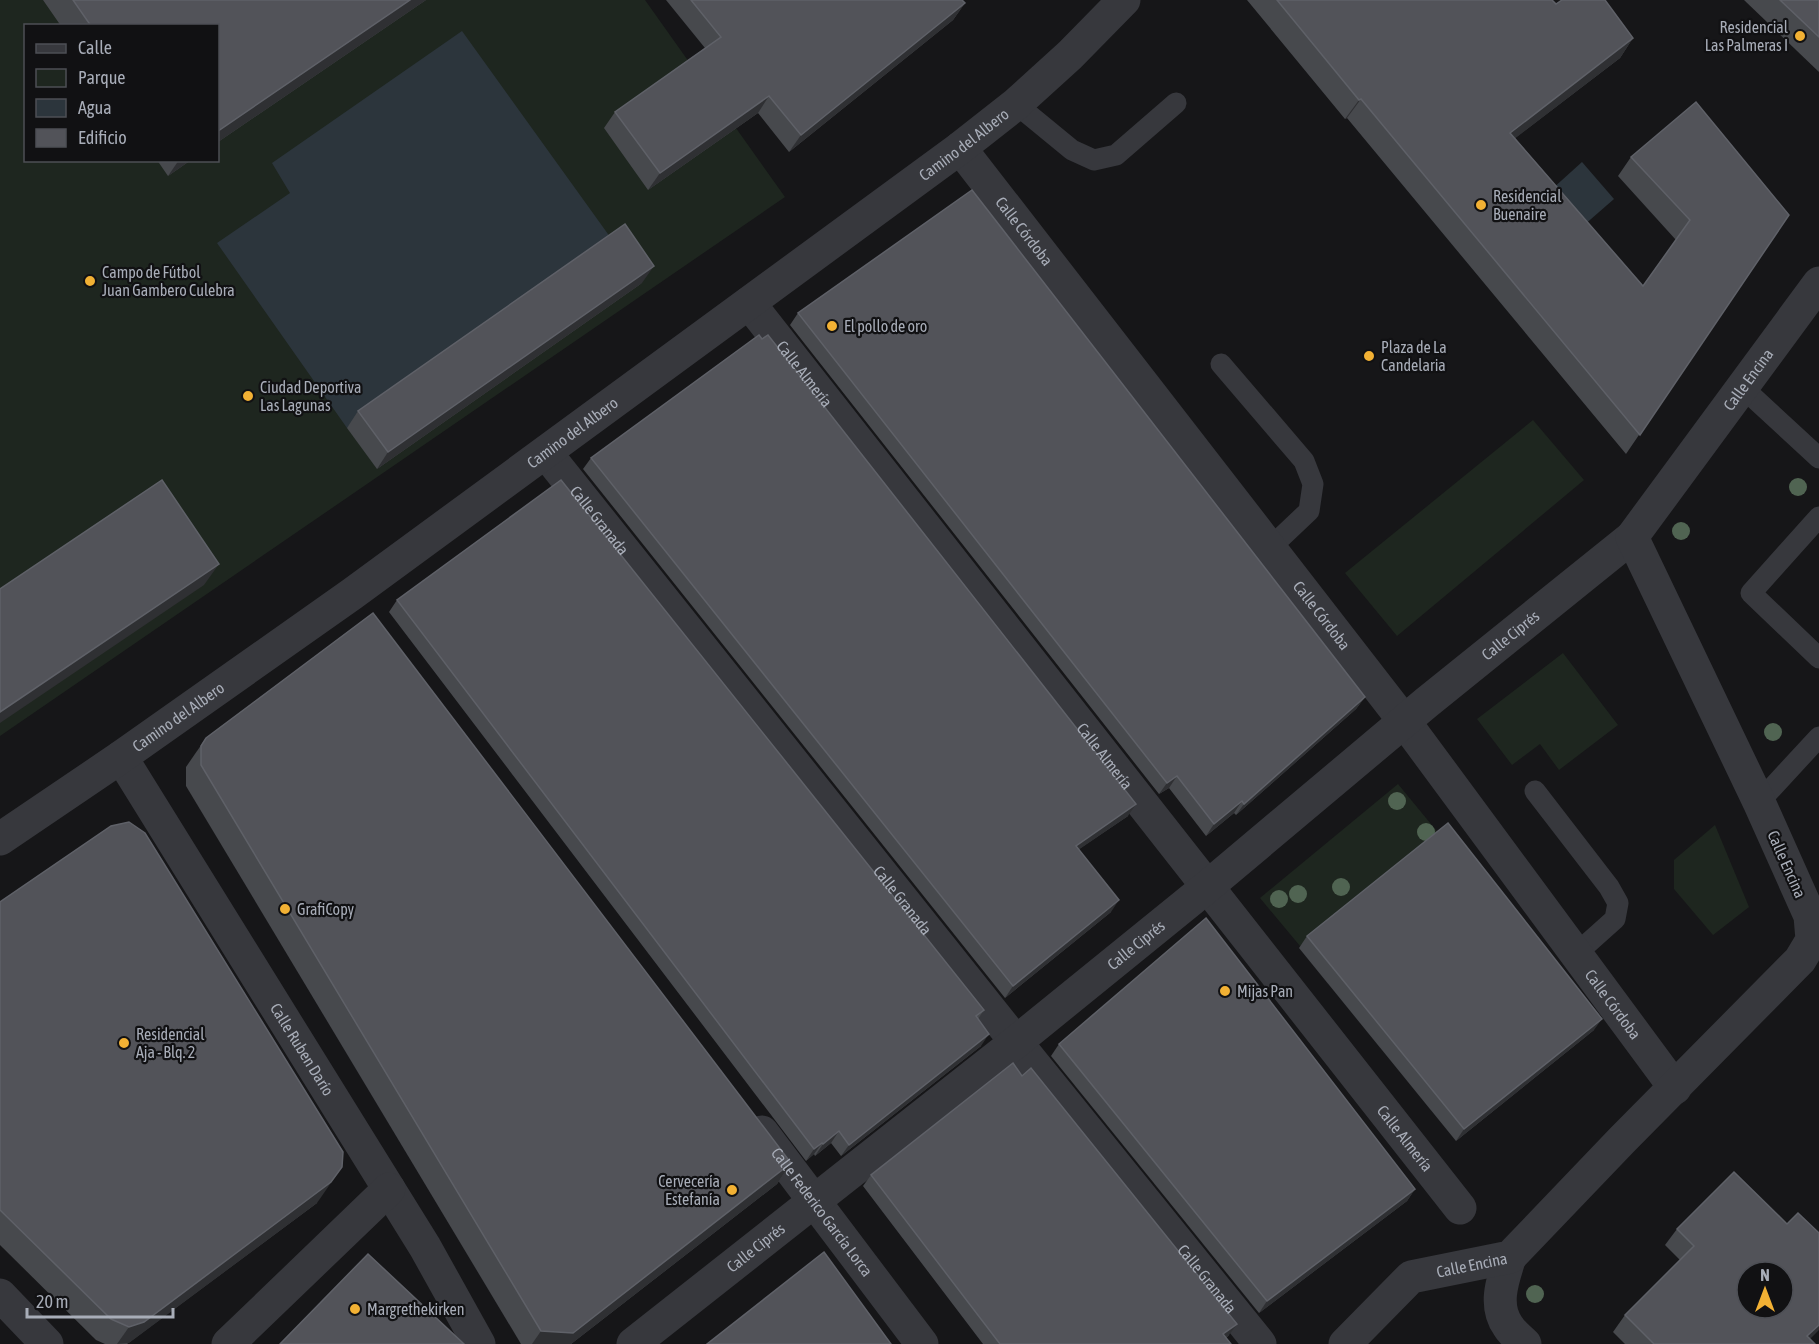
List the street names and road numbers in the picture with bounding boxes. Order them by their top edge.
street label: Camino del Albero [915,104,1012,184]
street label: Calle Córdoba [992,193,1057,269]
street label: Calle Almería [773,337,836,410]
street label: Calle Encina [1719,345,1777,414]
street label: Camino del Albero [523,393,621,472]
street label: Calle Granada [567,482,633,558]
street label: Calle Córdoba [1290,577,1354,653]
street label: Calle Ciprés [1478,606,1543,664]
street label: Camino del Albero [129,678,227,755]
street label: Calle Almería [1073,719,1136,793]
street label: Calle Encina [1764,828,1810,900]
street label: Calle Granada [870,862,936,938]
street label: Calle Ciprés [1103,916,1168,973]
street label: Calle Córdoba [1582,966,1645,1043]
street label: Calle Ruben Darío [267,1000,338,1099]
street label: Calle Almería [1374,1101,1437,1175]
street label: Calle Federico García Lorca [768,1144,877,1280]
street label: Calle Ciprés [723,1219,788,1276]
street label: Calle Granada [1174,1241,1240,1317]
street label: Calle Encina [1435,1249,1509,1281]

